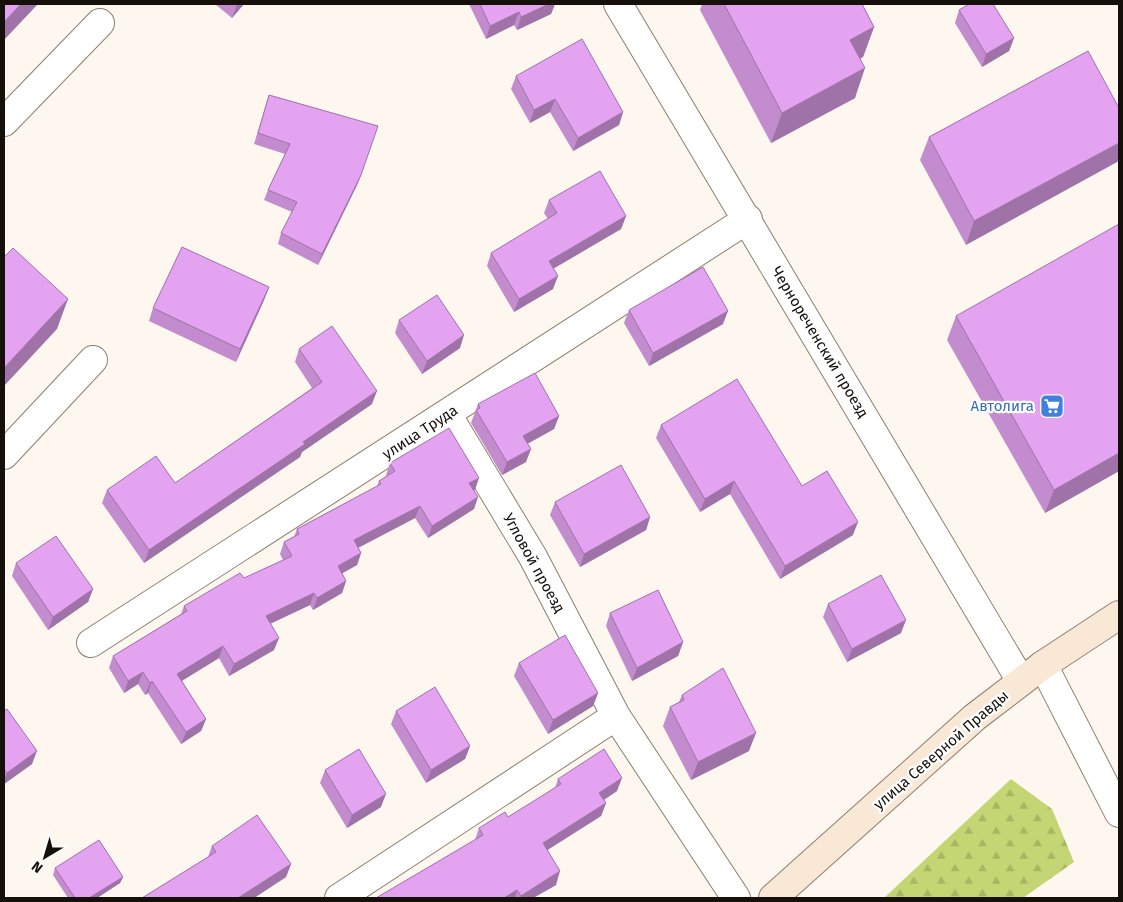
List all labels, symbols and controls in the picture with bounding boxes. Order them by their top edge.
street label: Чернореченский проезд [768,263,872,421]
supermarket icon: Автолига [1039,393,1065,419]
place label: Автолига [971,397,1034,415]
street label: улица Труда [379,401,461,463]
street label: Угловой проезд [499,510,569,616]
street label: улица Северной Правды [870,686,1012,814]
north arrow [20,832,70,882]
text: N [28,857,46,876]

